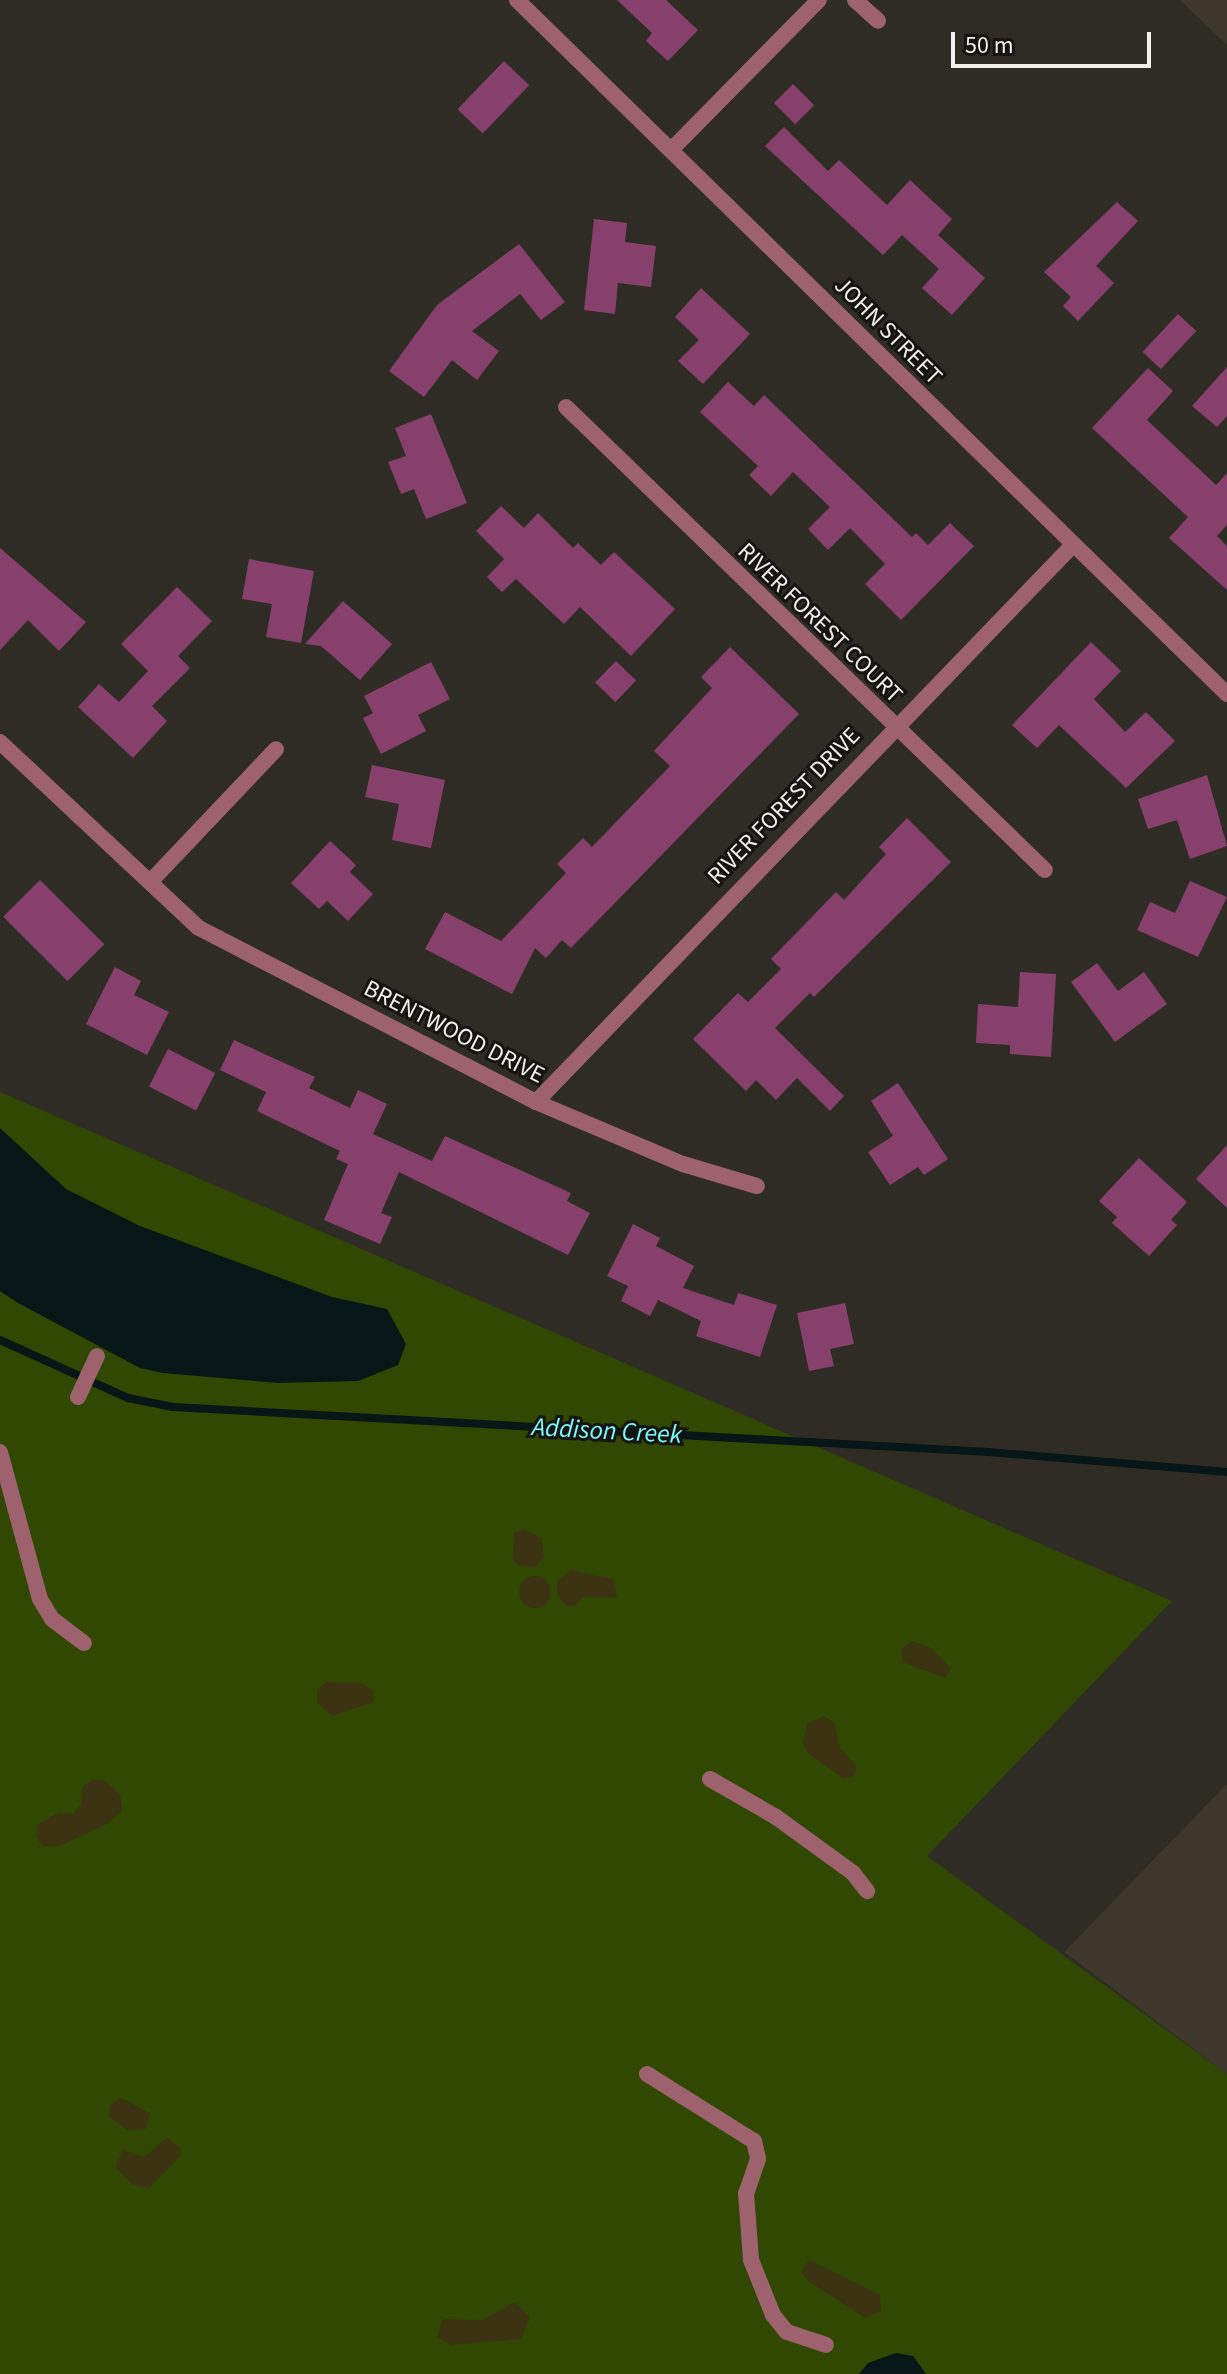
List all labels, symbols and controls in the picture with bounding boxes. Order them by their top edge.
scale bar [955,16,1155,66]
text: 50 m [965,28,1014,63]
street label: JOHN STREET [828,271,948,391]
street label: RIVER FOREST COURT [732,537,908,709]
street label: RIVER FOREST DRIVE [702,722,866,890]
street label: BRENTWOOD DRIVE [359,974,549,1090]
water label: Addison Creek [531,1411,683,1451]

